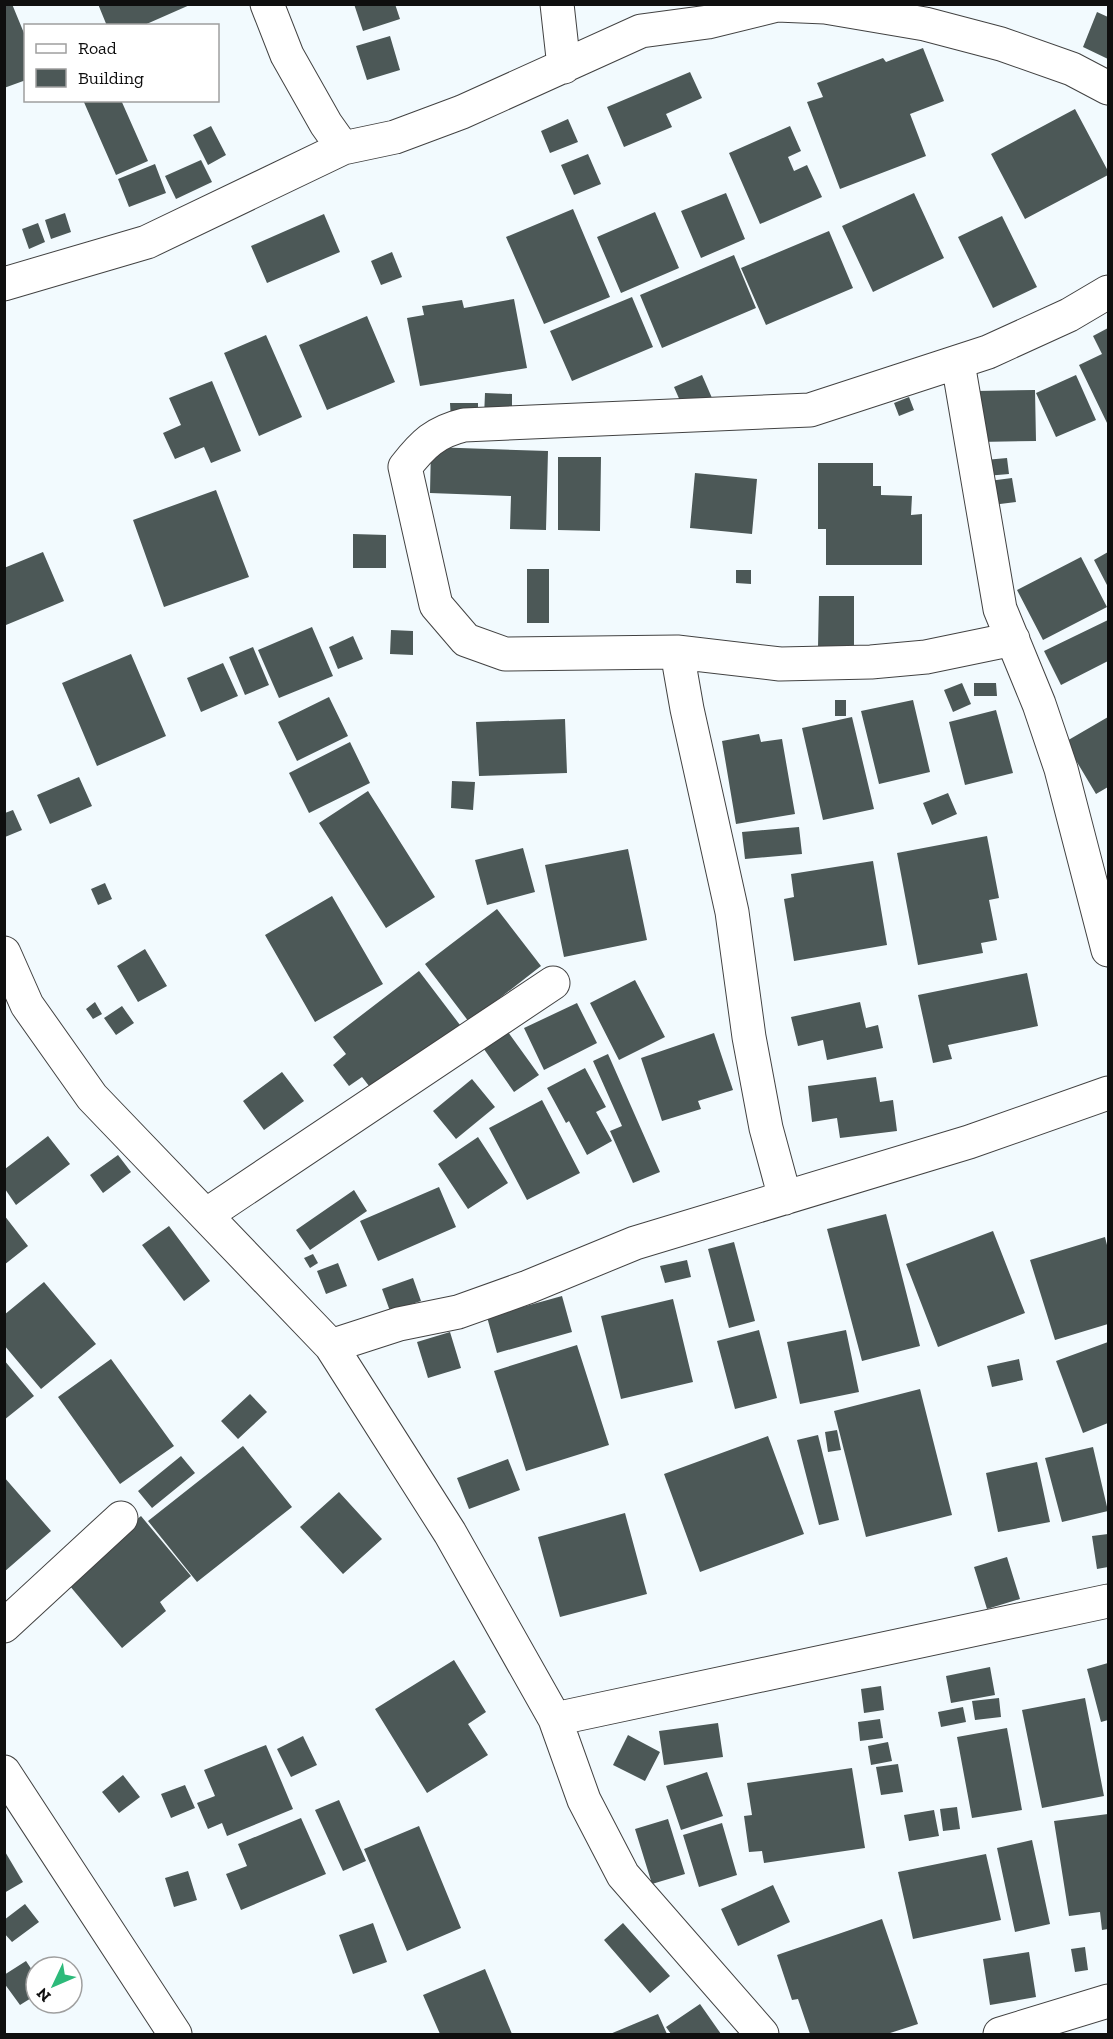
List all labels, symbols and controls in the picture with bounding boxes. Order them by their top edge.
legend [24,24,219,102]
text: Road [78,37,117,59]
text: Building [78,67,144,89]
north arrow [24,1955,84,2015]
text: N [33,1984,55,2006]

